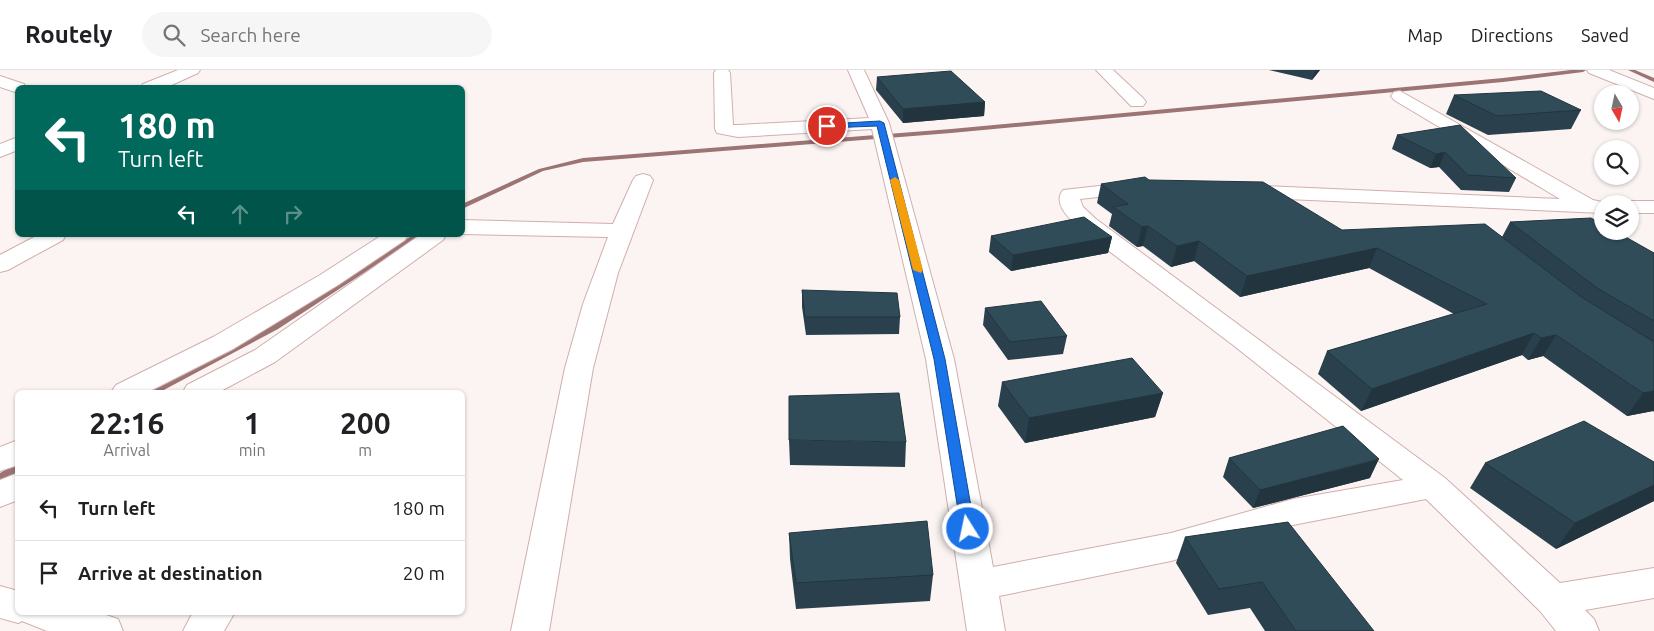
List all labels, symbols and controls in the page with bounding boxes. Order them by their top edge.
search box [142,12,492,57]
text: Routely [25,21,112,48]
icon: search [160,21,188,49]
text: Search here [200,24,301,46]
text: Map [1407,25,1443,45]
text: Directions [1471,25,1553,45]
text: Saved [1581,25,1629,45]
north arrow [1594,85,1639,130]
map controls [1594,85,1639,240]
icon: left [35,105,100,170]
text: 180 m [118,105,216,145]
pin [806,105,848,147]
icon: arrive [813,112,841,140]
button: search [1594,140,1639,185]
text: Turn left [118,146,203,171]
button: layers [1594,195,1639,240]
icon: left [173,200,201,228]
icon: ahead [226,200,254,228]
icon: right [279,200,307,228]
text: 22:16 [89,406,164,440]
text: 1 [244,406,261,440]
text: 200 [340,406,391,440]
text: Arrival [104,441,150,459]
text: min [239,441,266,459]
text: m [358,441,372,459]
icon: left [35,494,63,522]
text: Turn left [78,497,156,519]
text: 180 m [392,497,445,519]
position arrow [941,502,993,554]
icon: arrive [35,559,63,587]
text: Arrive at destination [78,562,263,584]
text: 20 m [403,562,445,584]

